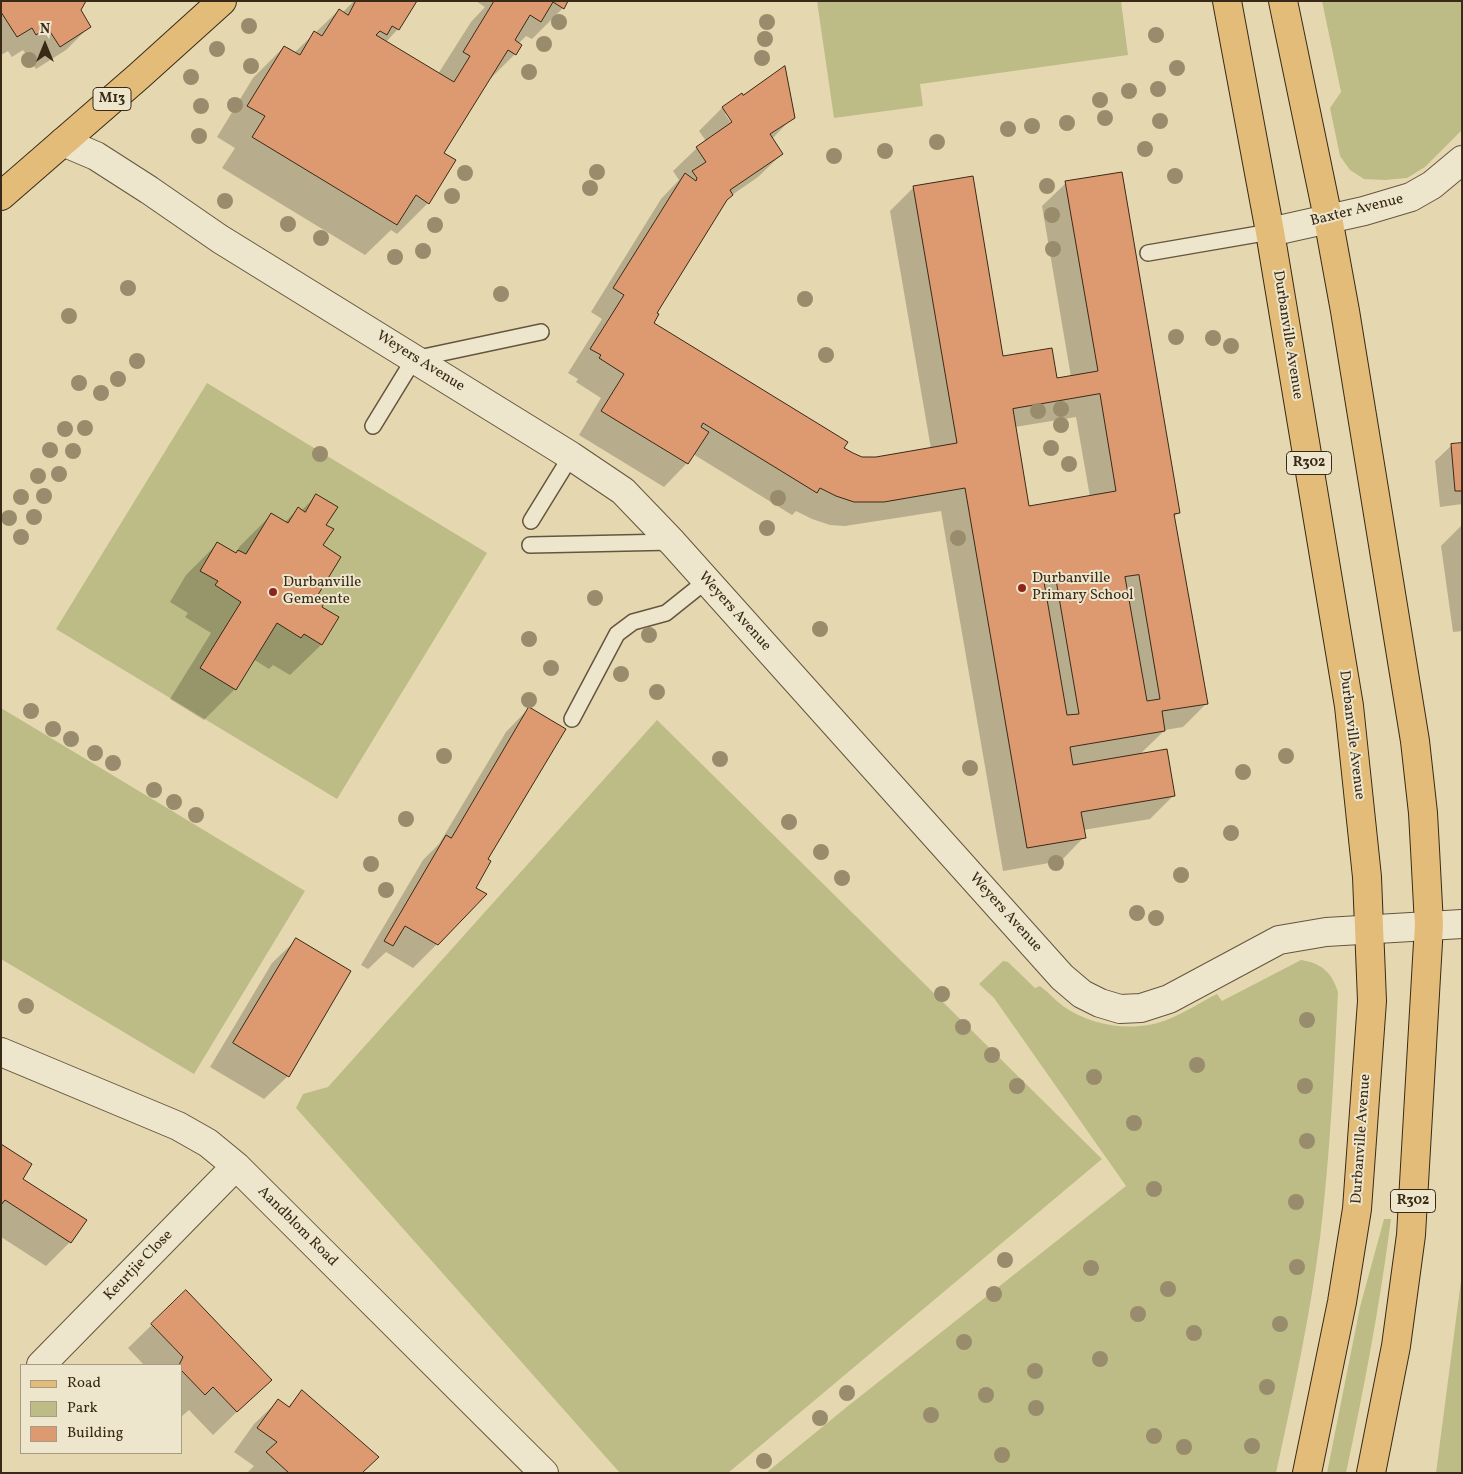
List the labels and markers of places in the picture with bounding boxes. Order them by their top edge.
place label: Durbanville Primary School [1032,570,1134,605]
place label: Durbanville Gemeente [283,574,361,609]
marker: Durbanville Primary School [1016,582,1028,594]
marker: Durbanville Gemeente [267,586,279,598]

